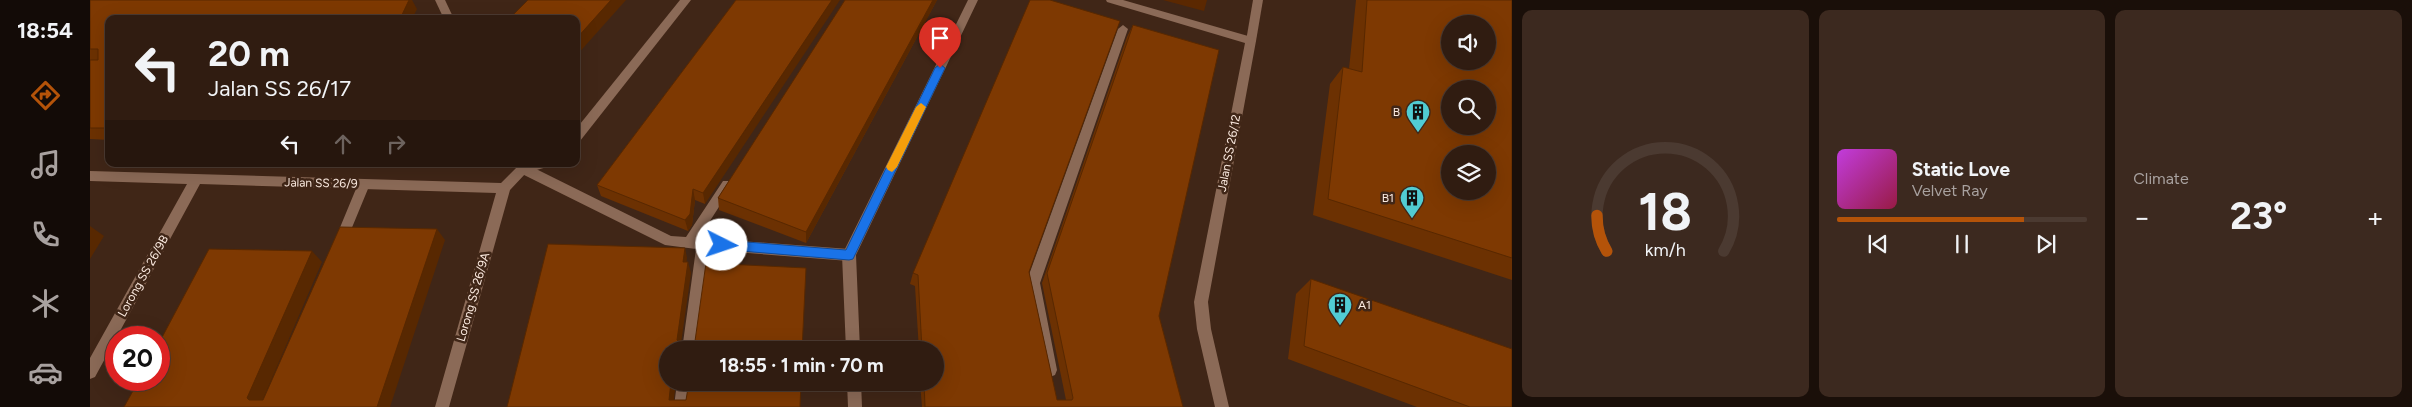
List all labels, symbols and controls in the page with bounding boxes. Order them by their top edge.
map controls [1441,15,1496,200]
button: sound [1441,15,1496,70]
text: 18:54 [17,17,73,44]
pin [919,17,961,68]
icon: arrive [926,24,954,52]
text: 20 m [208,33,290,75]
icon: left [125,35,190,100]
text: Jalan SS 26/17 [208,75,351,102]
icon: directions [28,78,63,113]
button: search [1441,80,1496,135]
building icon: B [1405,99,1431,133]
place label: B [1393,105,1400,119]
street label: Jalan SS 26/12 [1215,113,1243,193]
icon: left [276,130,304,158]
icon: ahead [329,130,357,158]
icon: right [382,130,410,158]
button: layers [1441,145,1496,200]
icon: music [28,147,63,182]
text: Static Love [1912,158,2010,181]
text: Climate [2133,169,2189,188]
street label: Jalan SS 26/9 [284,175,358,191]
text: 18 [1638,181,1692,243]
text: Velvet Ray [1912,181,1988,200]
building icon: B1 [1399,185,1425,219]
place label: B1 [1382,191,1394,205]
text: 23° [2230,193,2287,239]
text: − [2133,200,2151,234]
text: + [2367,200,2384,234]
icon: phone [28,217,63,252]
position arrow [695,218,747,270]
icon: previous [1864,230,1892,258]
icon: pause [1948,230,1976,258]
icon: next [2032,230,2060,258]
street label: Lorong SS 26/9B [115,233,171,319]
text: km/h [1645,239,1686,260]
street label: Lorong SS 26/9A [454,251,492,343]
icon: climate [28,286,63,321]
building icon: A1 [1327,292,1353,326]
place label: A1 [1358,298,1371,312]
speed limit sign: 20 [105,326,170,391]
text: 18:55 · 1 min · 70 m [719,354,884,377]
icon: car [28,355,63,390]

